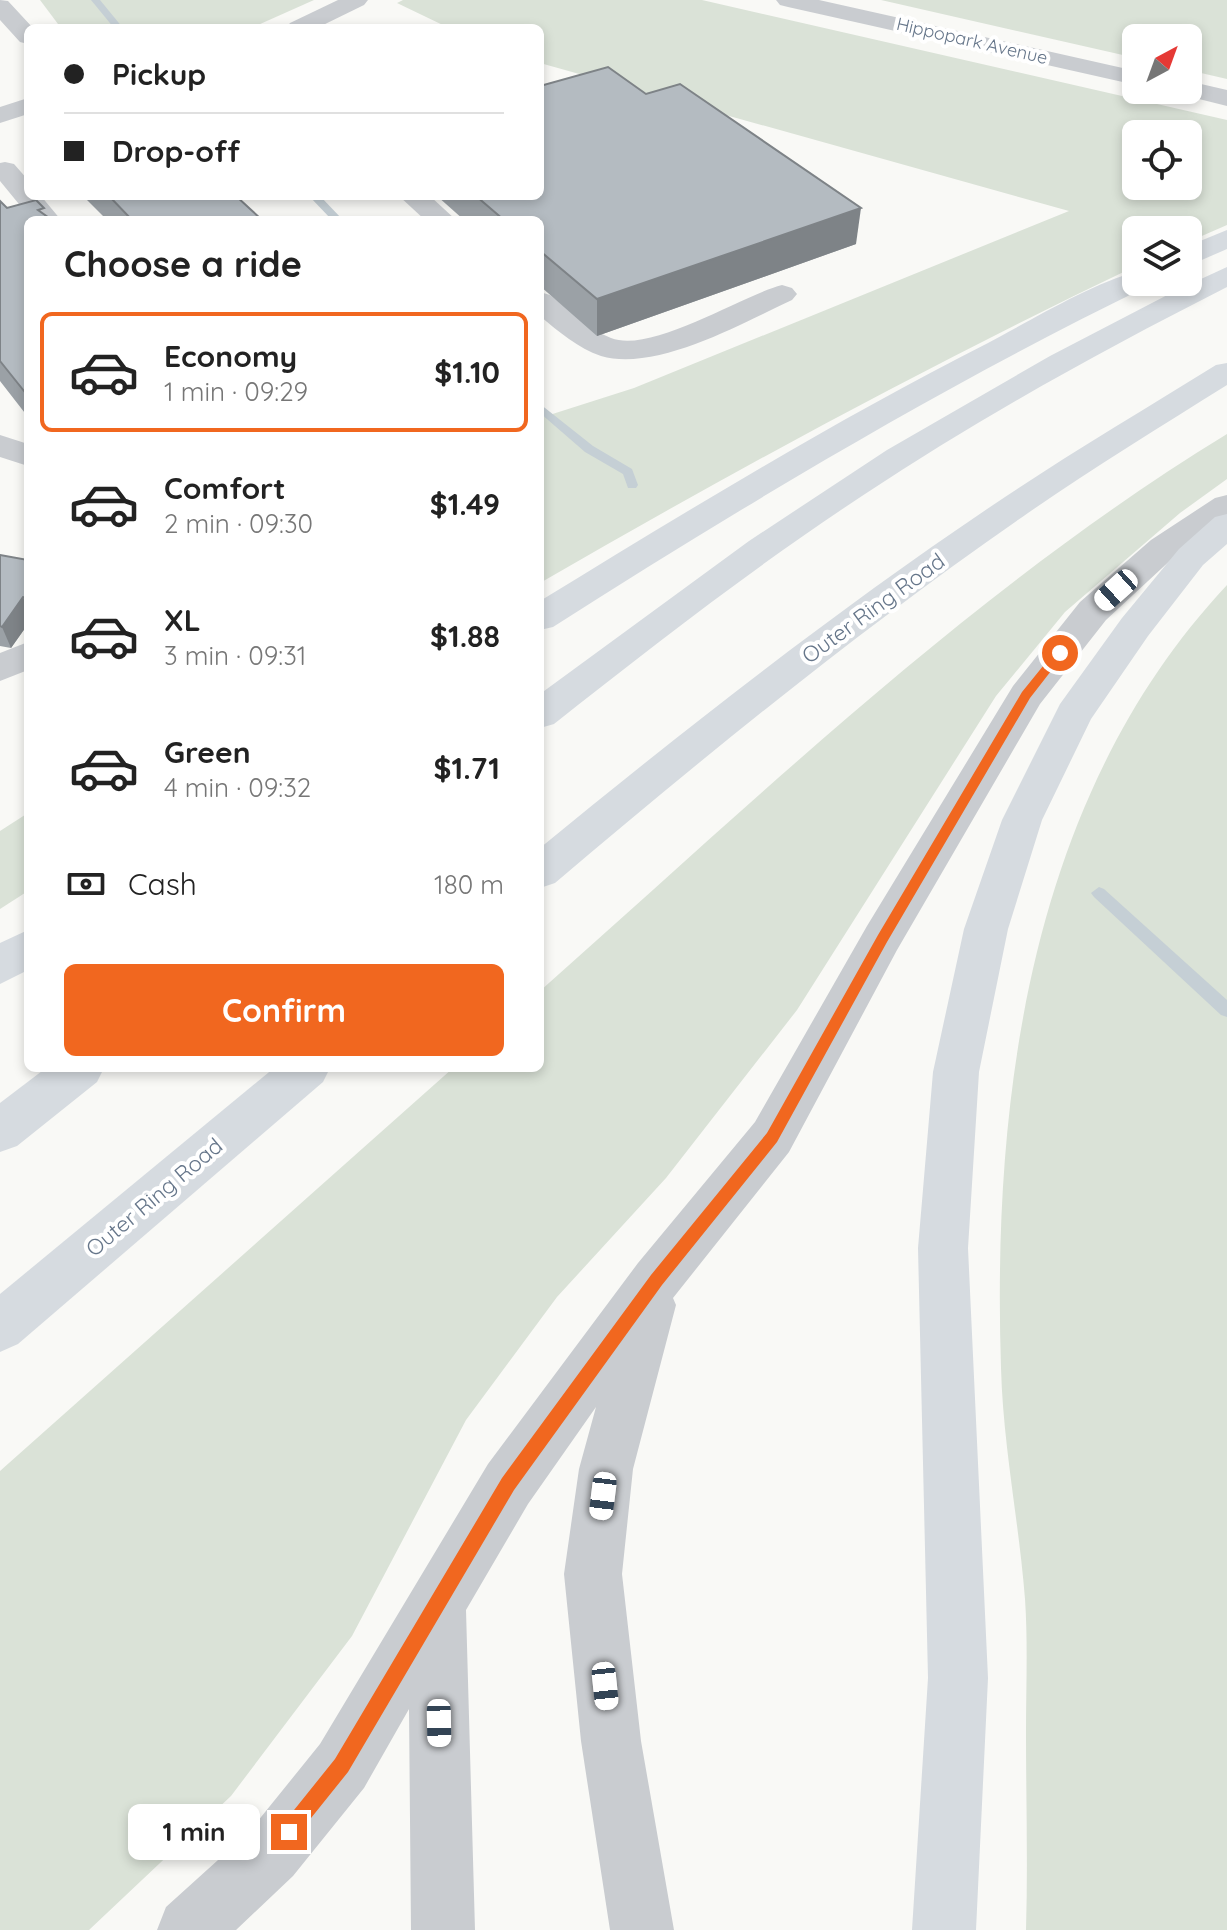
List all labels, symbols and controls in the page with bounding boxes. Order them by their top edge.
street label: Hippopark Avenue [894,12,1050,69]
north arrow [1122,24,1202,104]
map controls [1122,24,1202,296]
text: Pickup [112,55,206,93]
button: locate [1122,120,1202,200]
text: Drop-off [112,132,240,170]
button: layers [1122,216,1202,296]
text: Choose a ride [64,241,302,286]
icon: car [68,336,140,408]
text: Economy [164,337,297,375]
text: $1.10 [434,353,500,391]
text: 1 min · 09:29 [164,375,308,408]
icon: car [68,468,140,540]
text: Comfort [164,469,285,507]
text: $1.49 [430,485,500,523]
text: 2 min · 09:30 [164,507,313,540]
street label: Outer Ring Road [796,547,950,669]
car [1090,565,1142,615]
icon: car [68,600,140,672]
text: XL [164,601,201,639]
text: $1.88 [430,617,500,655]
route start [1042,635,1078,671]
text: 3 min · 09:31 [164,639,306,672]
icon: car [68,732,140,804]
text: Green [164,733,251,771]
text: $1.71 [434,749,500,787]
text: 4 min · 09:32 [164,771,311,804]
icon: cash [64,862,108,906]
text: Cash [128,865,197,903]
text: 180 m [434,868,504,901]
button: Confirm [64,964,504,1056]
street label: Outer Ring Road [80,1132,228,1262]
car [588,1471,618,1521]
car [591,1661,619,1711]
car [427,1699,451,1747]
callout: 1 min [129,1804,261,1860]
route end [271,1814,307,1850]
text: 1 min [163,1815,226,1848]

